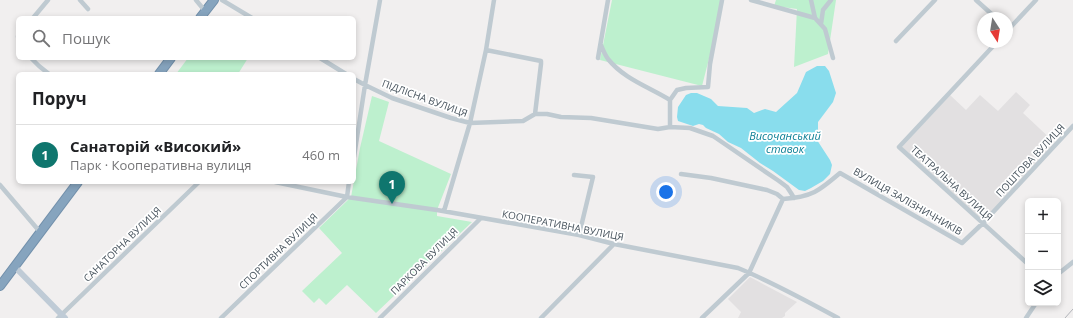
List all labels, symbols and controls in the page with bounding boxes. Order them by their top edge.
north arrow [977,12,1013,48]
search box [16,16,356,60]
icon: search [30,27,52,49]
text: Пошук [62,28,111,48]
street label: ПІДЛІСНА ВУЛИЦЯ [380,76,470,120]
text: Поруч [32,87,87,110]
street label: ПОШТОВА ВУЛИЦЯ [992,120,1068,200]
water label: Височанський ставок [749,128,821,156]
text: Санаторій «Високий» [70,136,241,156]
street label: ТЕАТРАЛЬНА ВУЛИЦЯ [908,142,996,224]
text: 1 [41,146,49,164]
text: 460 m [302,146,340,164]
text: Парк · Кооперативна вулиця [70,156,251,174]
street label: ВУЛИЦЯ ЗАЛІЗНИЧНИКІВ [851,164,965,238]
pin: 1 [379,171,405,204]
your location [656,182,676,202]
map controls [1025,198,1061,306]
button: + [1025,198,1061,234]
street label: САНАТОРНА ВУЛИЦЯ [80,203,164,285]
street label: КООПЕРАТИВНА ВУЛИЦЯ [501,206,625,244]
street label: СПОРТИВНА ВУЛИЦЯ [236,210,320,292]
street label: ПАРКОВА ВУЛИЦЯ [387,224,461,298]
button: − [1025,234,1061,270]
button: layers [1025,270,1061,306]

